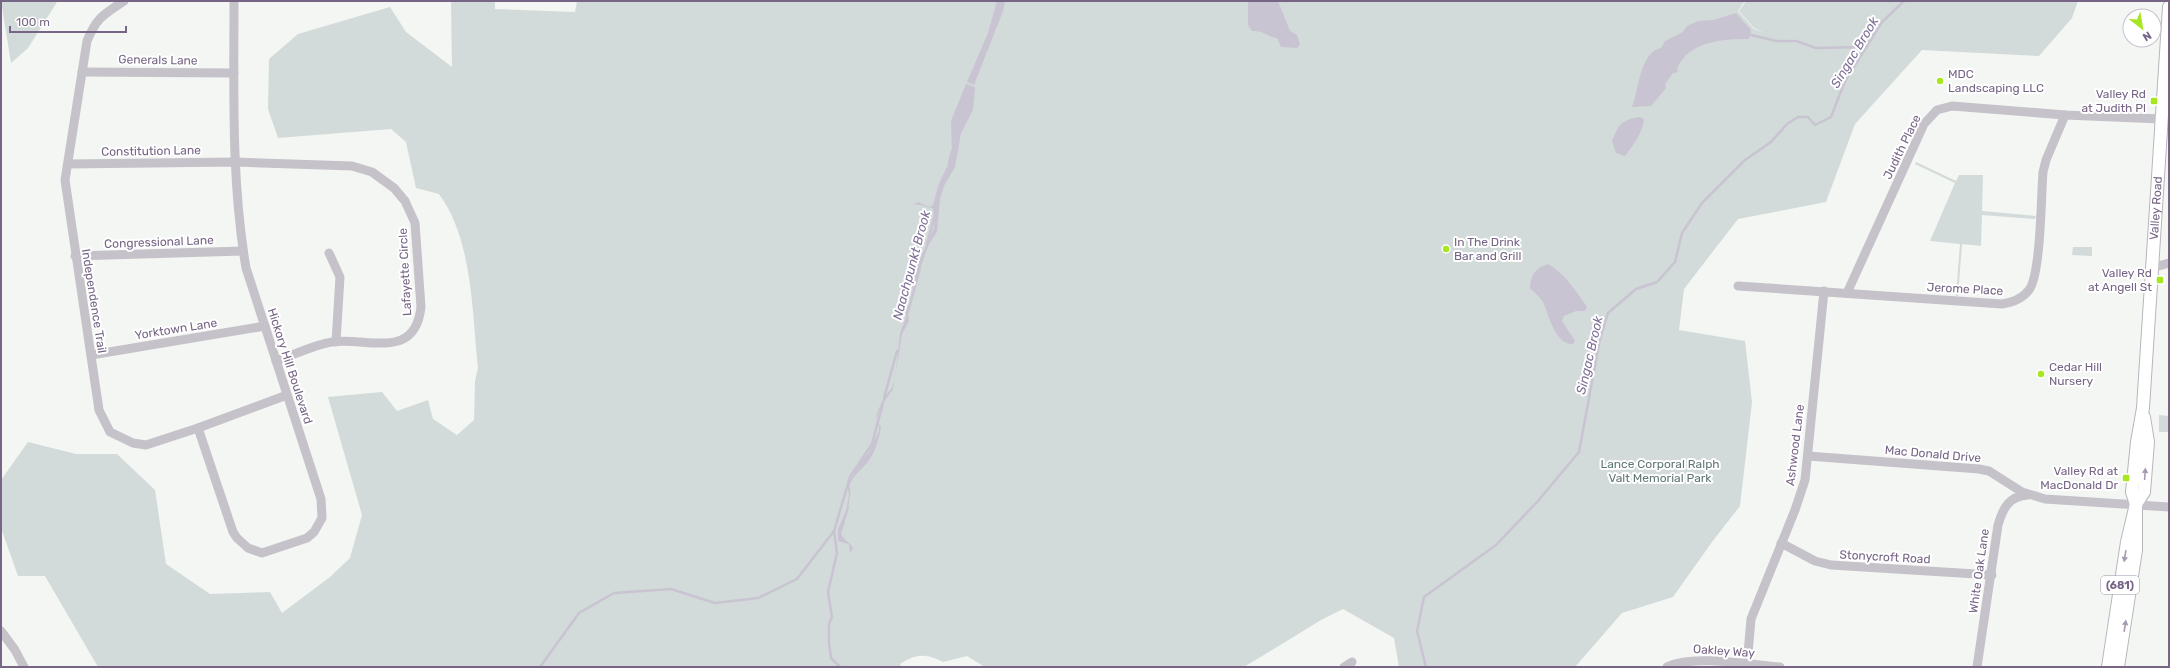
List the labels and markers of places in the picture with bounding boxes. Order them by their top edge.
place label: MDC Landscaping LLC [1948,67,2044,95]
marker: MDC Landscaping LLC [1935,76,1945,86]
place label: Valley Rd at Judith Pl [2081,87,2146,115]
marker: Valley Rd at Judith Pl [2149,96,2159,106]
place label: In The Drink Bar and Grill [1454,235,1521,263]
marker: In The Drink Bar and Grill [1441,244,1451,254]
place label: Valley Rd at Angell St [2088,266,2152,294]
marker: Valley Rd at Angell St [2155,275,2165,285]
place label: Cedar Hill Nursery [2049,360,2102,388]
marker: Cedar Hill Nursery [2036,369,2046,379]
place label: Valley Rd at MacDonald Dr [2040,464,2118,492]
marker: Valley Rd at MacDonald Dr [2121,473,2131,483]

